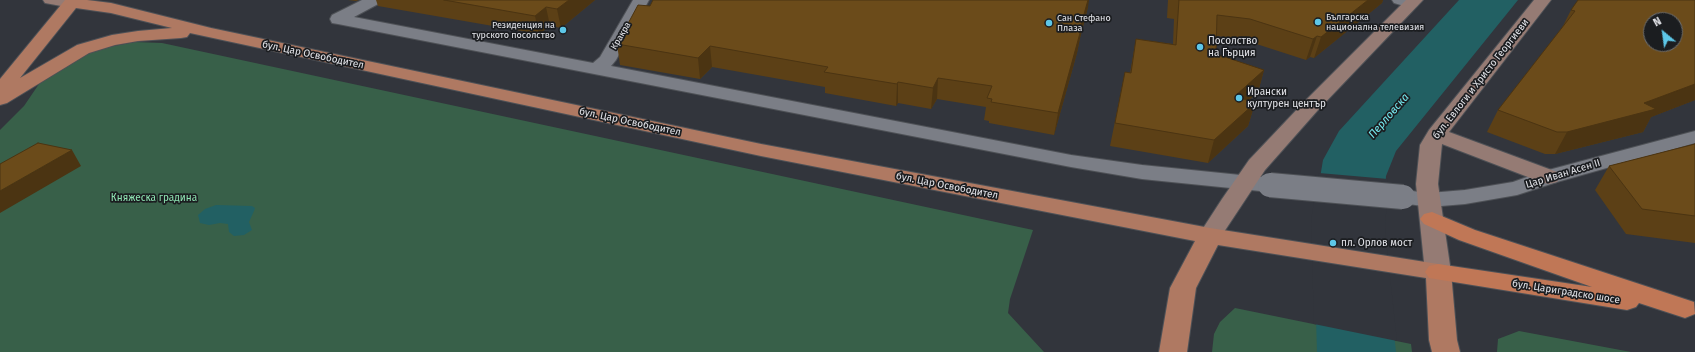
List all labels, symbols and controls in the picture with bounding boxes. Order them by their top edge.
place label: Българска национална телевизия [1326,12,1424,33]
north arrow [1643,12,1683,52]
place label: Сан Стефано Плаза [1057,13,1111,34]
text: N [1651,14,1664,29]
marker: Българска национална телевизия [1313,17,1323,27]
street label: бул. Евлоги и Христо Георгиеви [1430,17,1532,141]
marker: Сан Стефано Плаза [1044,18,1054,28]
place label: Резиденция на турското посолство [472,20,555,41]
street label: Кракра [609,20,633,52]
marker: Резиденция на турското посолство [558,25,568,35]
place label: Посолство на Гърция [1208,35,1257,58]
street label: бул. Цар Освободител [261,38,365,72]
marker: Посолство на Гърция [1195,42,1205,52]
place label: Ирански културен център [1247,86,1326,110]
water label: Перловска [1366,91,1412,141]
marker: Ирански културен център [1234,93,1244,103]
street label: бул. Цар Освободител [578,105,682,139]
street label: Цар Иван Асен II [1524,157,1602,191]
street label: бул. Цар Освободител [895,170,999,202]
park label: Княжеска градина [111,192,197,204]
place label: пл. Орлов мост [1341,237,1412,249]
marker: пл. Орлов мост [1328,238,1338,248]
street label: бул. Цариградско шосе [1511,278,1621,306]

